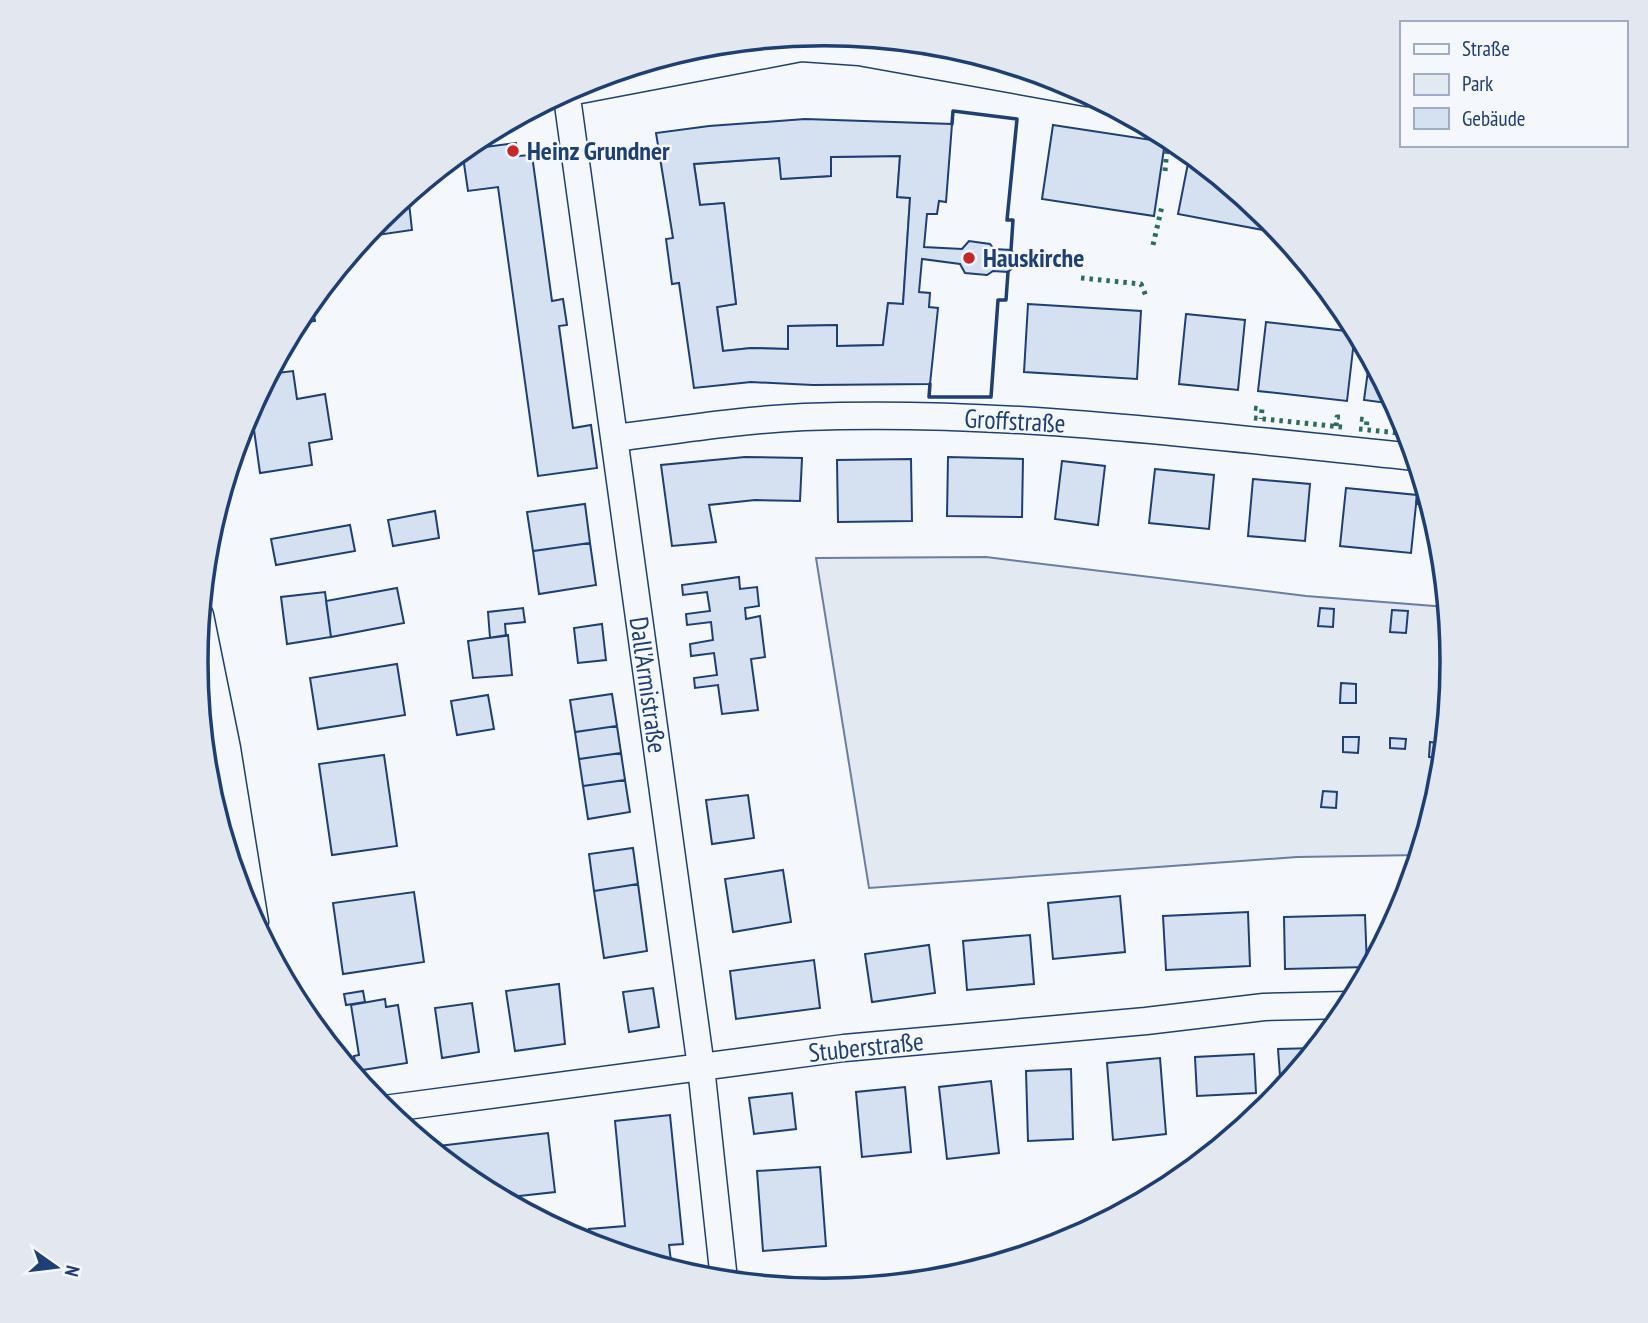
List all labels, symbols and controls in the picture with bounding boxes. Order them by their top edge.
legend [1400,21,1627,147]
text: Straße [1462,35,1510,62]
text: Park [1462,70,1493,97]
text: Gebäude [1462,105,1525,132]
place label: Heinz Grundner [527,134,670,167]
marker: Heinz Grundner [505,143,521,159]
place label: Hauskirche [983,241,1084,274]
marker: Hauskirche [961,250,977,266]
street label: Groffstraße [964,401,1066,440]
street label: Dall'Armistraße [623,615,674,755]
street label: Stuberstraße [807,1024,925,1069]
north arrow [21,1232,91,1302]
text: N [60,1263,85,1279]

